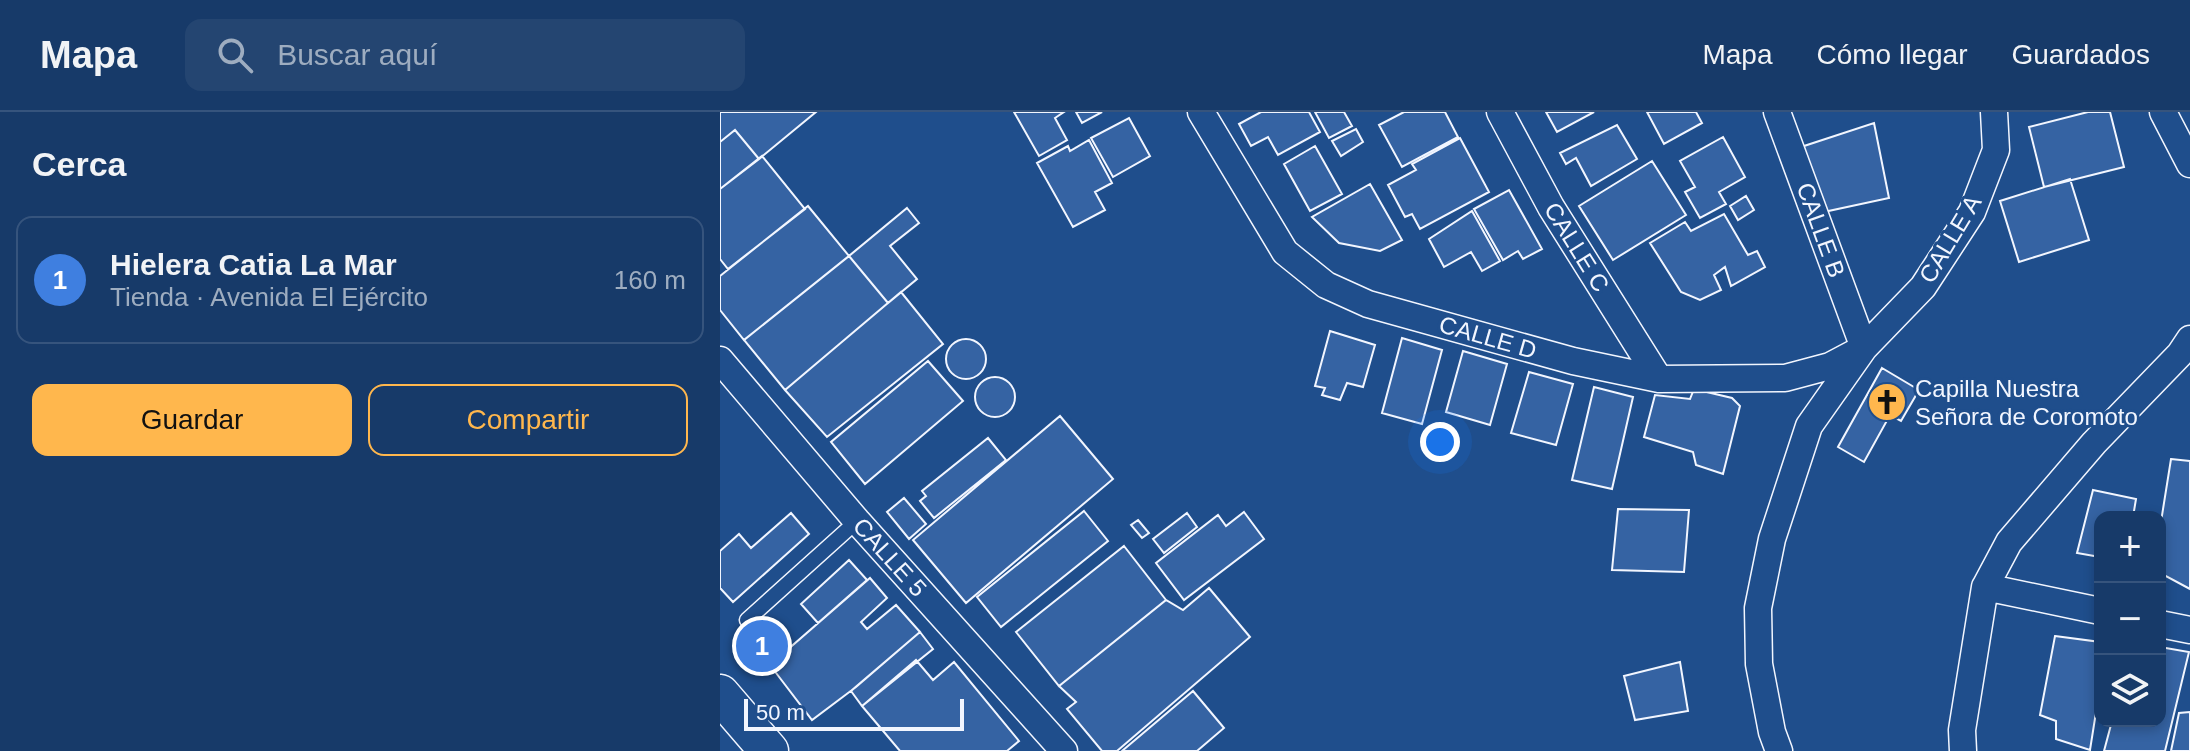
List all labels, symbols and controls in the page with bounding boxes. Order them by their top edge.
search box [185,19,745,91]
icon: search [213,33,257,77]
text: Mapa [40,34,137,76]
text: Buscar aquí [277,38,437,71]
text: Mapa [1702,39,1773,70]
text: Cómo llegar [1817,39,1967,70]
text: Guardados [2011,39,2150,70]
text: Cerca [32,145,127,183]
street label: CALLE B [1791,179,1851,281]
street label: CALLE A [1913,190,1987,288]
street label: CALLE C [1539,197,1615,297]
text: Hielera Catia La Mar [110,248,397,281]
text: 1 [53,265,67,295]
text: 160 m [614,265,686,295]
text: Tienda · Avenida El Ejército [110,282,428,312]
street label: CALLE D [1436,310,1540,364]
place label: Capilla Nuestra Señora de Coromoto [1915,375,2138,430]
church icon: Capilla Nuestra Señora de Coromoto [1866,381,1908,423]
button: Guardar [32,384,352,456]
button: Compartir [368,384,688,456]
your location [1420,422,1460,462]
map controls [2094,511,2166,727]
button: + [2094,511,2166,583]
street label: CALLE 5 [848,512,932,602]
button: − [2094,583,2166,655]
pin: 1 [736,616,788,676]
button: layers [2094,655,2166,727]
scale bar [744,695,964,731]
text: 50 m [756,700,805,725]

